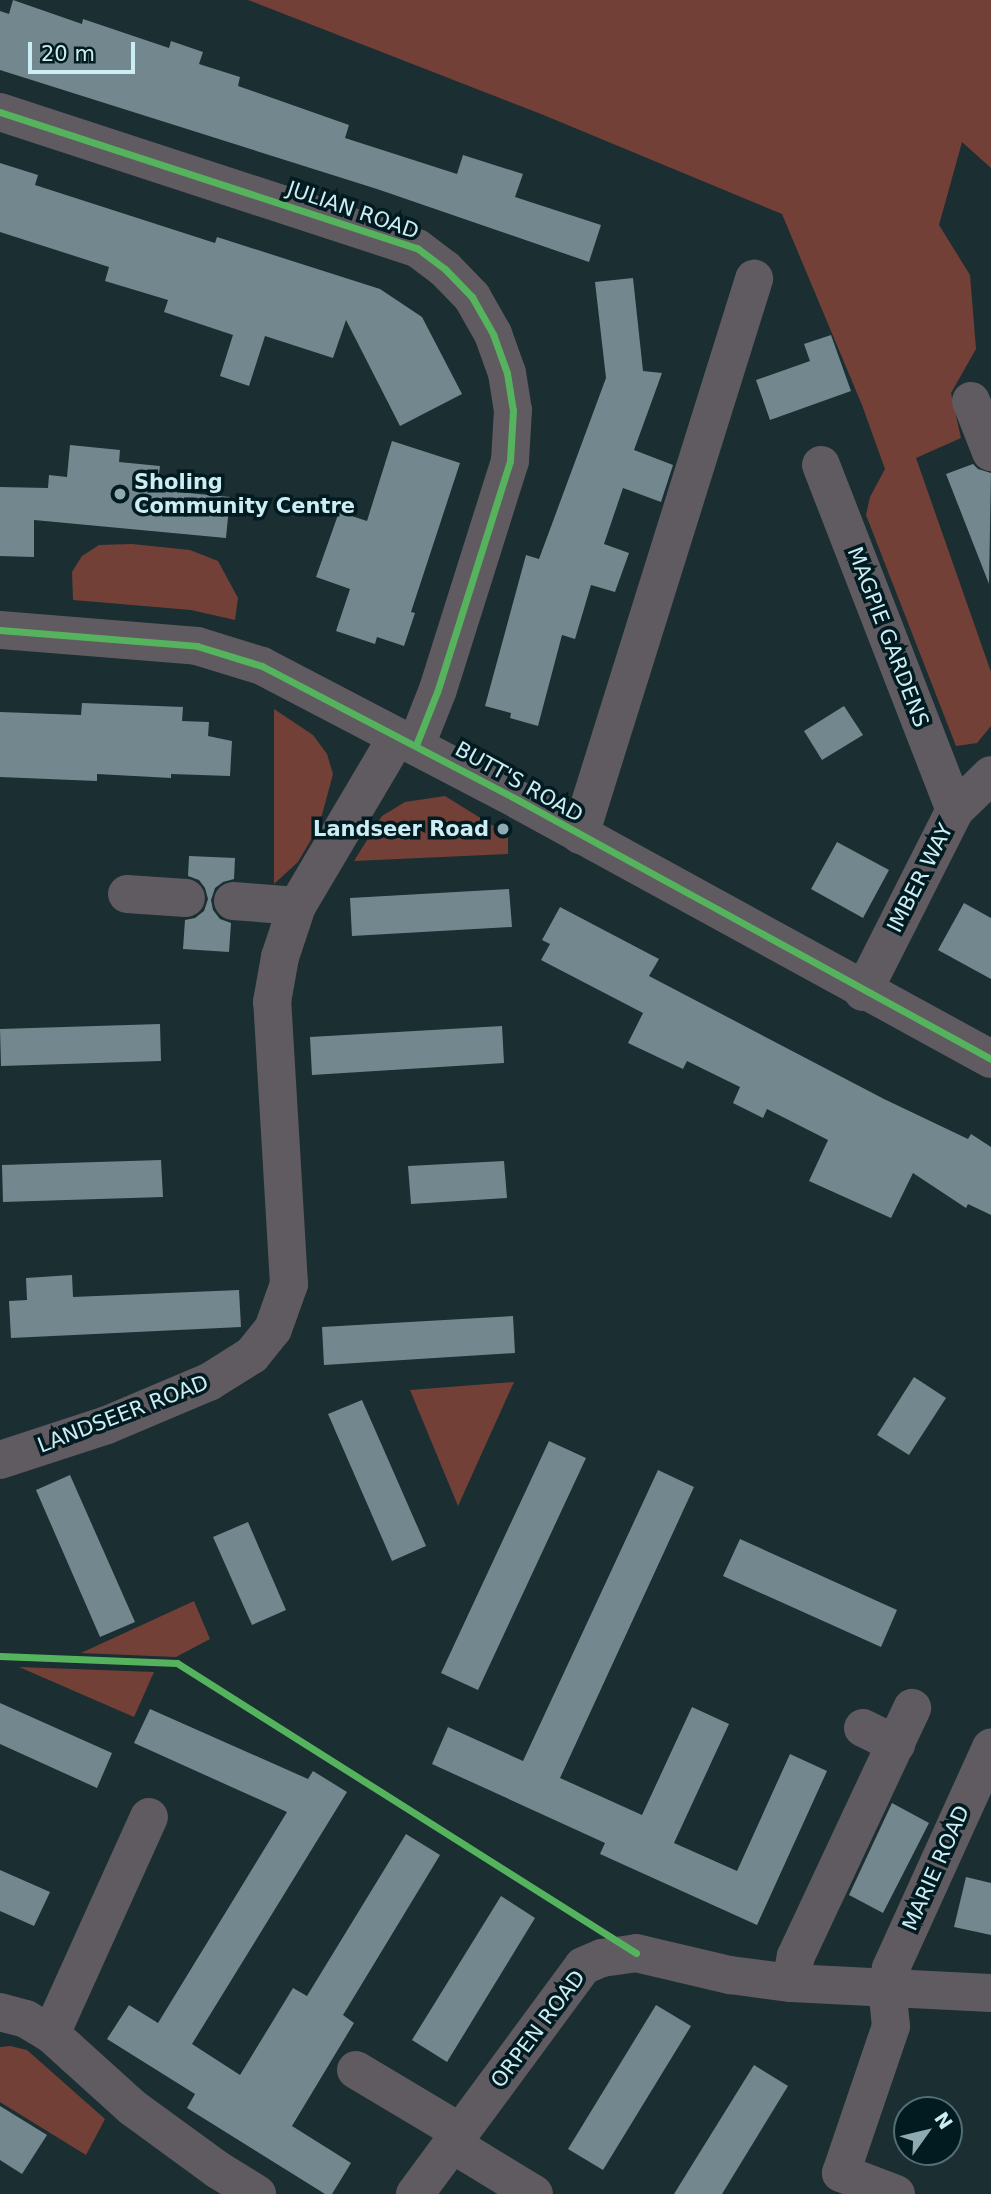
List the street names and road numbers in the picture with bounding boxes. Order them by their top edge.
street label: JULIAN ROAD [284,176,422,244]
street label: MAGPIE GARDENS [842,543,934,731]
street label: BUTT'S ROAD [451,737,587,827]
street label: IMBER WAY [882,820,958,936]
street label: LANDSEER ROAD [34,1370,212,1458]
street label: MARIE ROAD [897,1801,975,1935]
street label: ORPEN ROAD [486,1965,590,2093]

